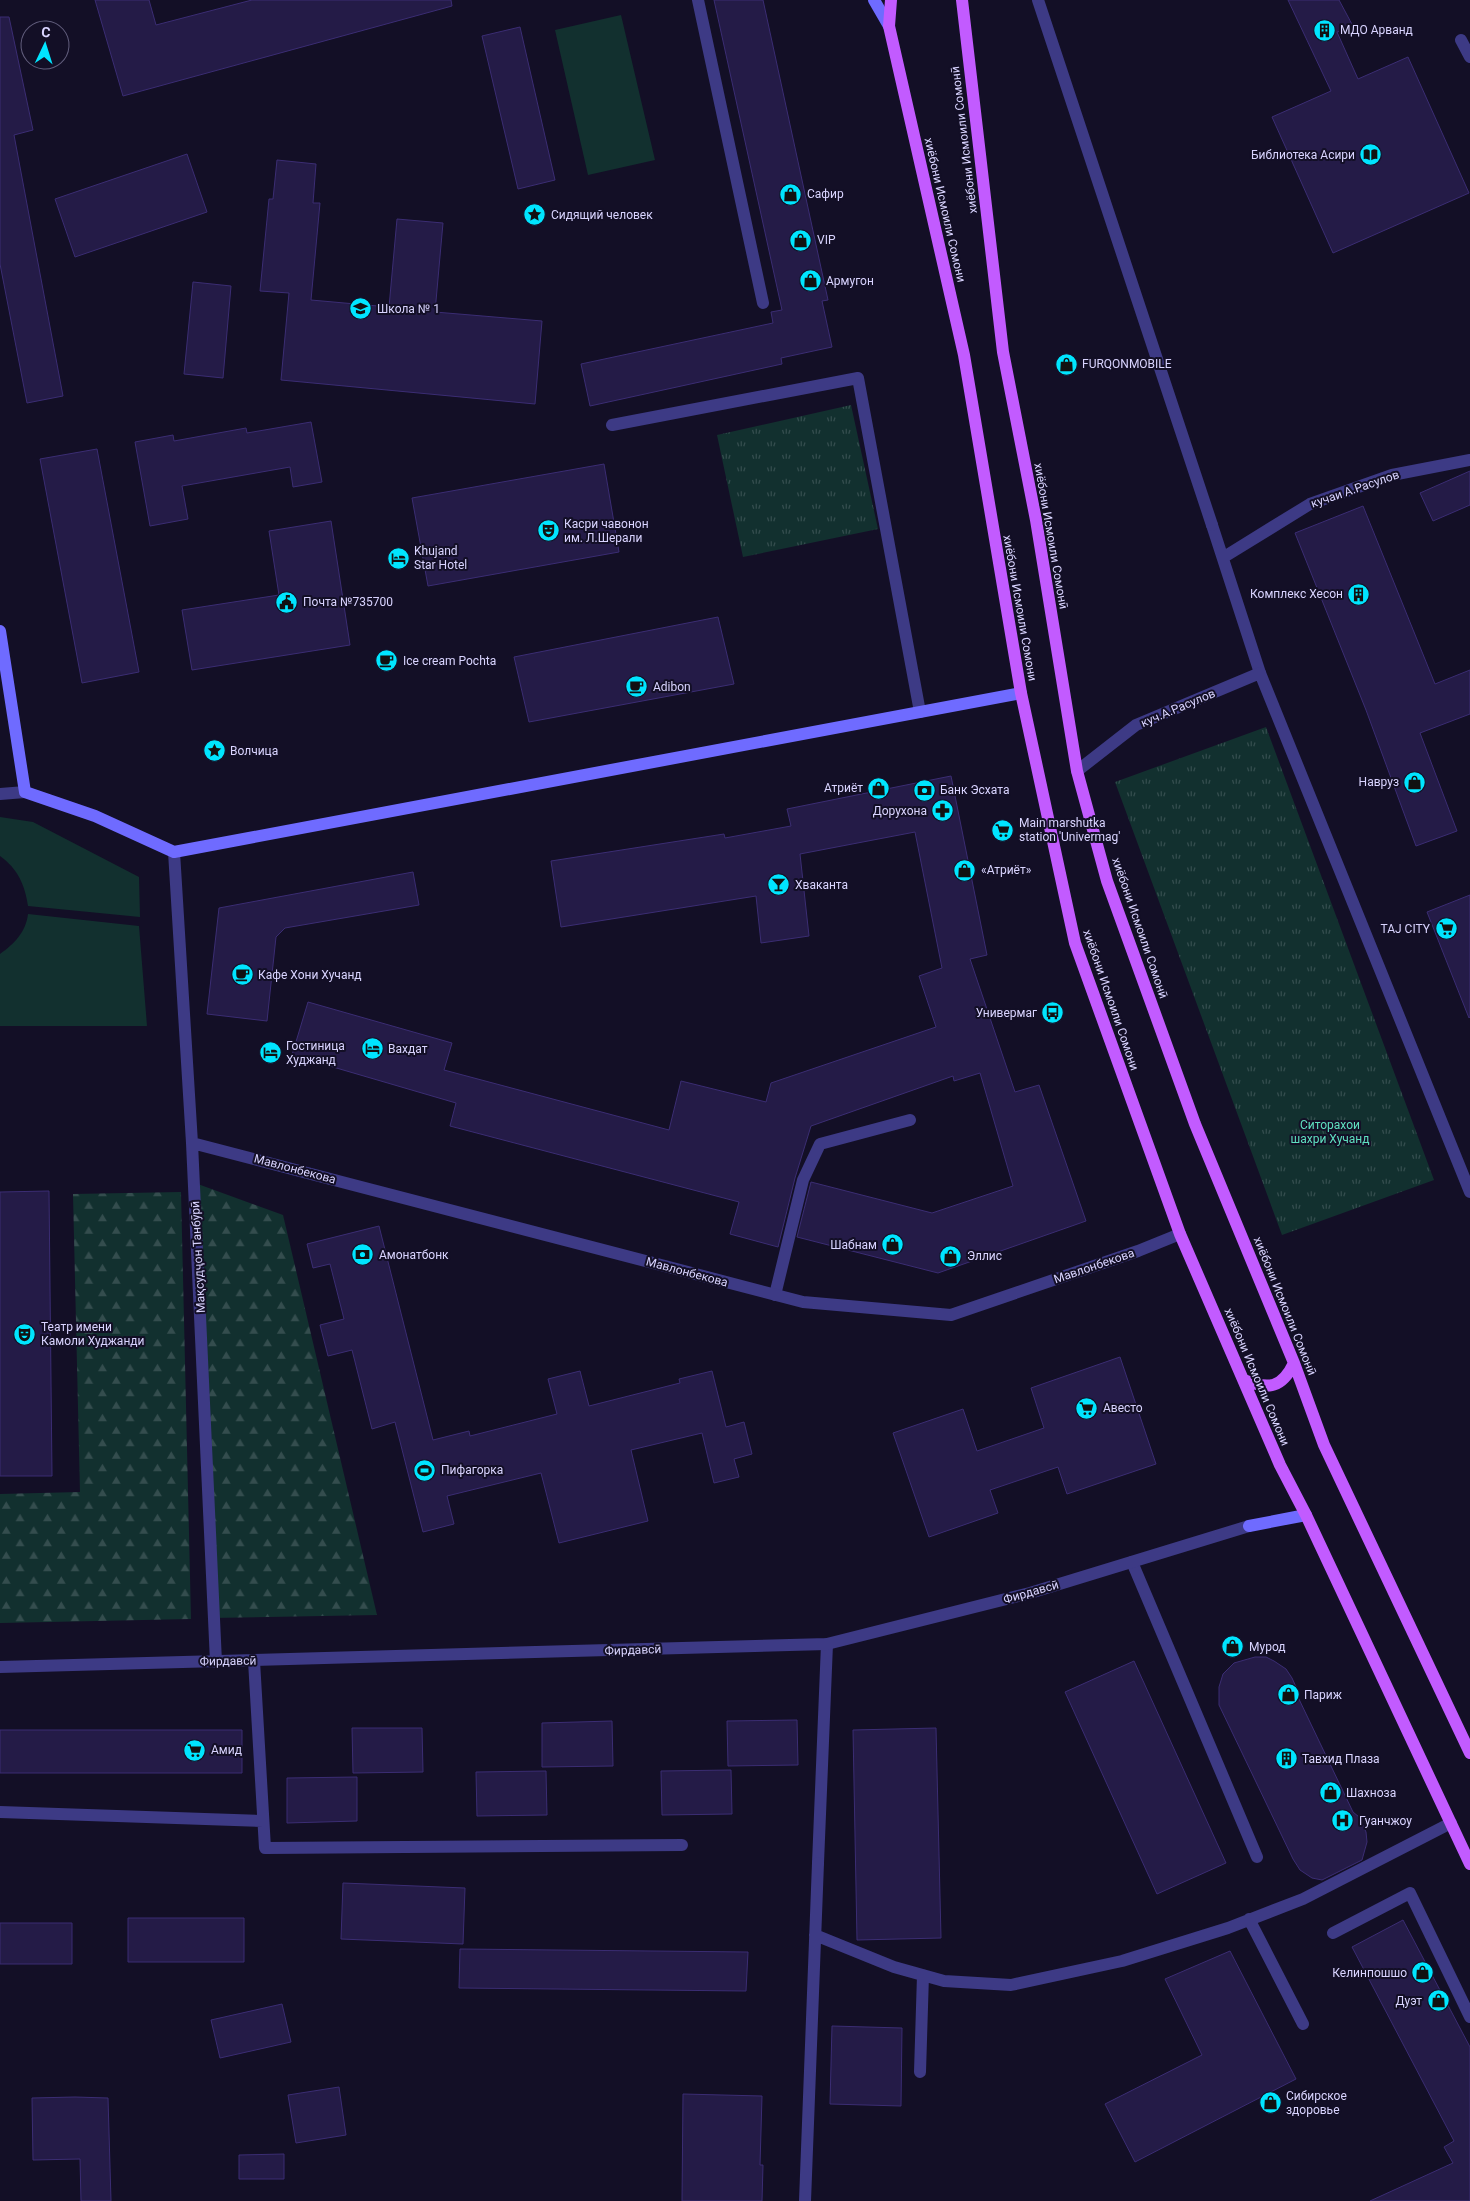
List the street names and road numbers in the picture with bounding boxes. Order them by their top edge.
street label: хиёбони Исмоили Сомонӣ [948,66,980,214]
street label: хиёбони Исмоили Сомони [922,136,968,284]
street label: хиёбони Исмоили Сомонӣ [1031,462,1071,610]
street label: кучаи А.Расулов [1309,467,1401,511]
street label: хиёбони Исмоили Сомони [1000,534,1040,682]
street label: куч.А.Расулов [1139,686,1217,730]
street label: хиёбони Исмоили Сомонӣ [1109,856,1171,1000]
street label: хиёбони Исмоили Сомони [1080,928,1142,1072]
street label: Мавлонбекова [253,1151,337,1187]
street label: Мақсудҷон Танбӯрӣ [188,1201,208,1313]
street label: хиёбони Исмоили Сомонӣ [1251,1235,1319,1377]
street label: Мавлонбекова [1052,1246,1136,1286]
street label: Мавлонбекова [645,1254,729,1290]
street label: хиёбони Исмоили Сомони [1222,1306,1292,1448]
street label: Фирдавсӣ [1002,1577,1060,1607]
street label: Фирдавсӣ [604,1642,662,1658]
street label: Фирдавсӣ [200,1654,257,1668]

